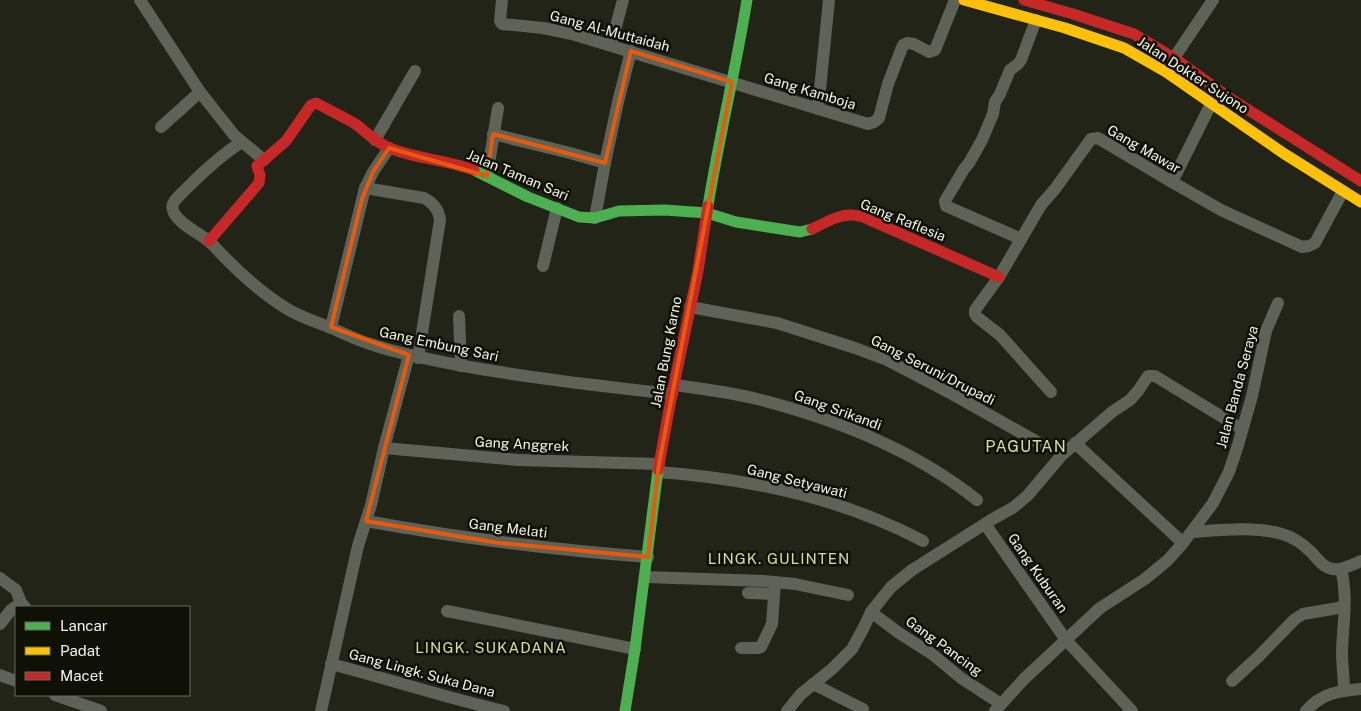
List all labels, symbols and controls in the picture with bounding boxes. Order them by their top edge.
street label: Gang Al-Muttaidah [548,7,672,55]
street label: Jalan Dokter Sujono [1135,33,1252,117]
street label: Gang Kamboja [762,69,858,113]
street label: Gang Mawar [1104,122,1184,176]
street label: Jalan Taman Sari [465,146,571,204]
street label: Gang Raflesia [858,196,948,244]
street label: Jalan Bung Karno [647,295,685,409]
street label: Gang Embung Sari [378,324,500,364]
street label: Jalan Banda Seraya [1213,324,1261,450]
street label: Gang Seruni/Drupadi [868,332,998,408]
street label: Gang Srikandi [792,387,884,433]
street label: Gang Anggrek [474,434,570,454]
district label: PAGUTAN [985,437,1067,456]
street label: Gang Setyawati [745,461,849,501]
street label: Gang Melati [468,515,548,541]
street label: Gang Kuburan [1005,530,1071,616]
district label: LINGK. GULINTEN [708,550,850,567]
legend [15,606,190,696]
street label: Gang Pancing [903,613,986,679]
text: Lancar [60,617,108,634]
district label: LINGK. SUKADANA [415,639,567,656]
text: Padat [60,642,101,659]
street label: Gang Lingk. Suka Dana [347,646,497,700]
text: Macet [60,667,104,684]

